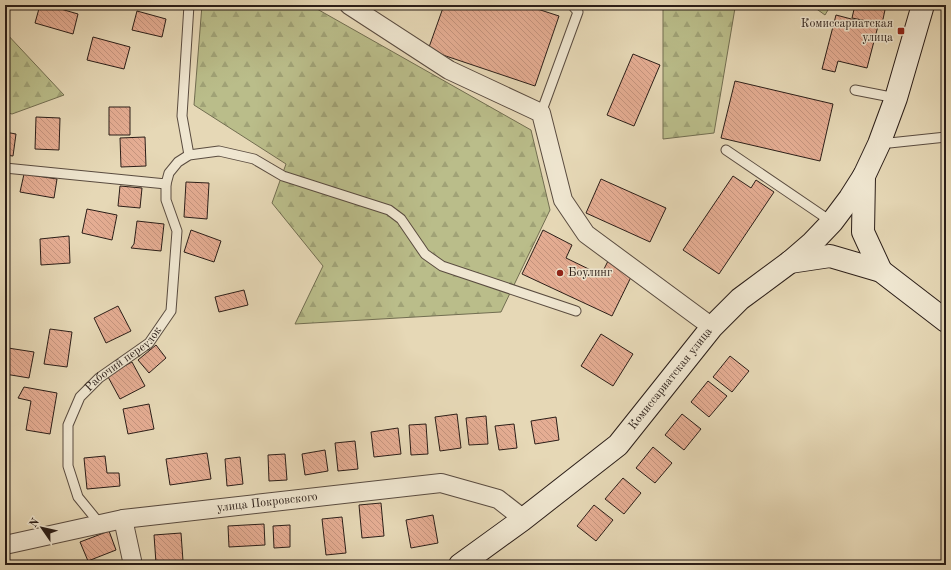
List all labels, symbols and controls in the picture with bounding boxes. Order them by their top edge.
place label: Комиссариатская улица [801,18,893,44]
marker: Комиссариатская улица [896,26,906,36]
place label: Боулинг [568,267,612,279]
marker: Боулинг [555,268,565,278]
street label: Рабочий переулок [83,325,164,394]
street label: Комиссариатская улица [627,326,715,432]
street label: улица Покровского [216,491,318,514]
north arrow [22,508,62,548]
text: N [28,516,42,530]

